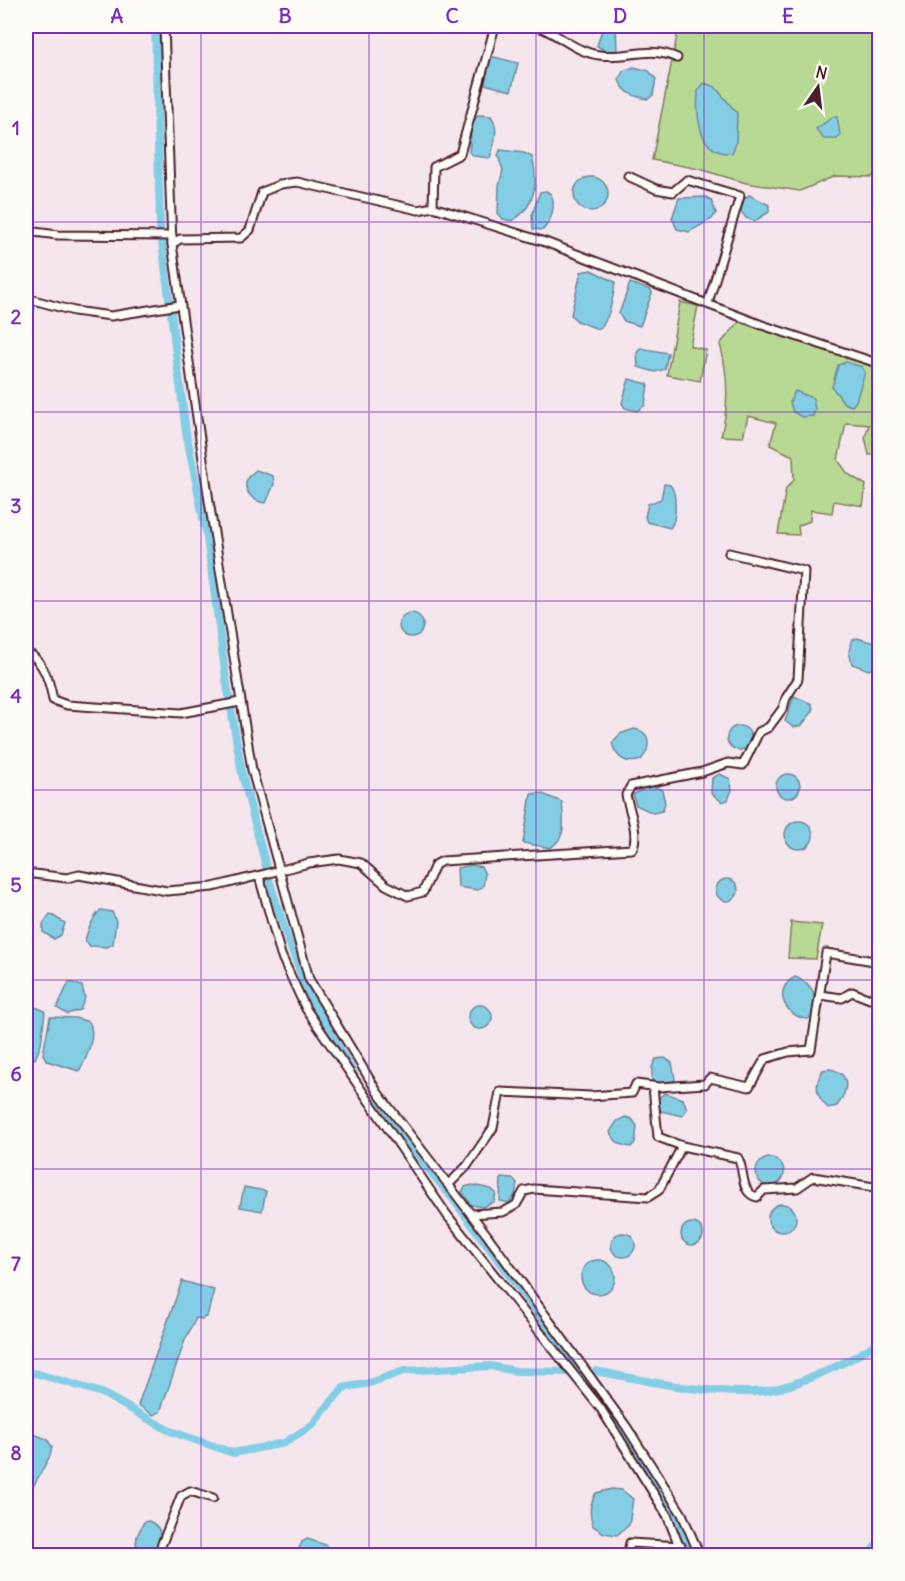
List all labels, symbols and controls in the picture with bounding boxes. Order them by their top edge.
text: A [111,3,124,28]
text: B [278,3,292,28]
text: C [445,3,459,28]
text: D [613,3,627,28]
text: E [782,3,794,28]
north arrow [788,57,848,117]
text: N [814,61,829,83]
text: 1 [12,115,20,140]
text: 2 [11,304,22,329]
text: 3 [10,493,22,518]
text: 4 [10,683,22,708]
text: 5 [10,872,22,897]
text: 6 [10,1061,22,1086]
text: 7 [11,1251,21,1276]
text: 8 [10,1440,22,1465]

